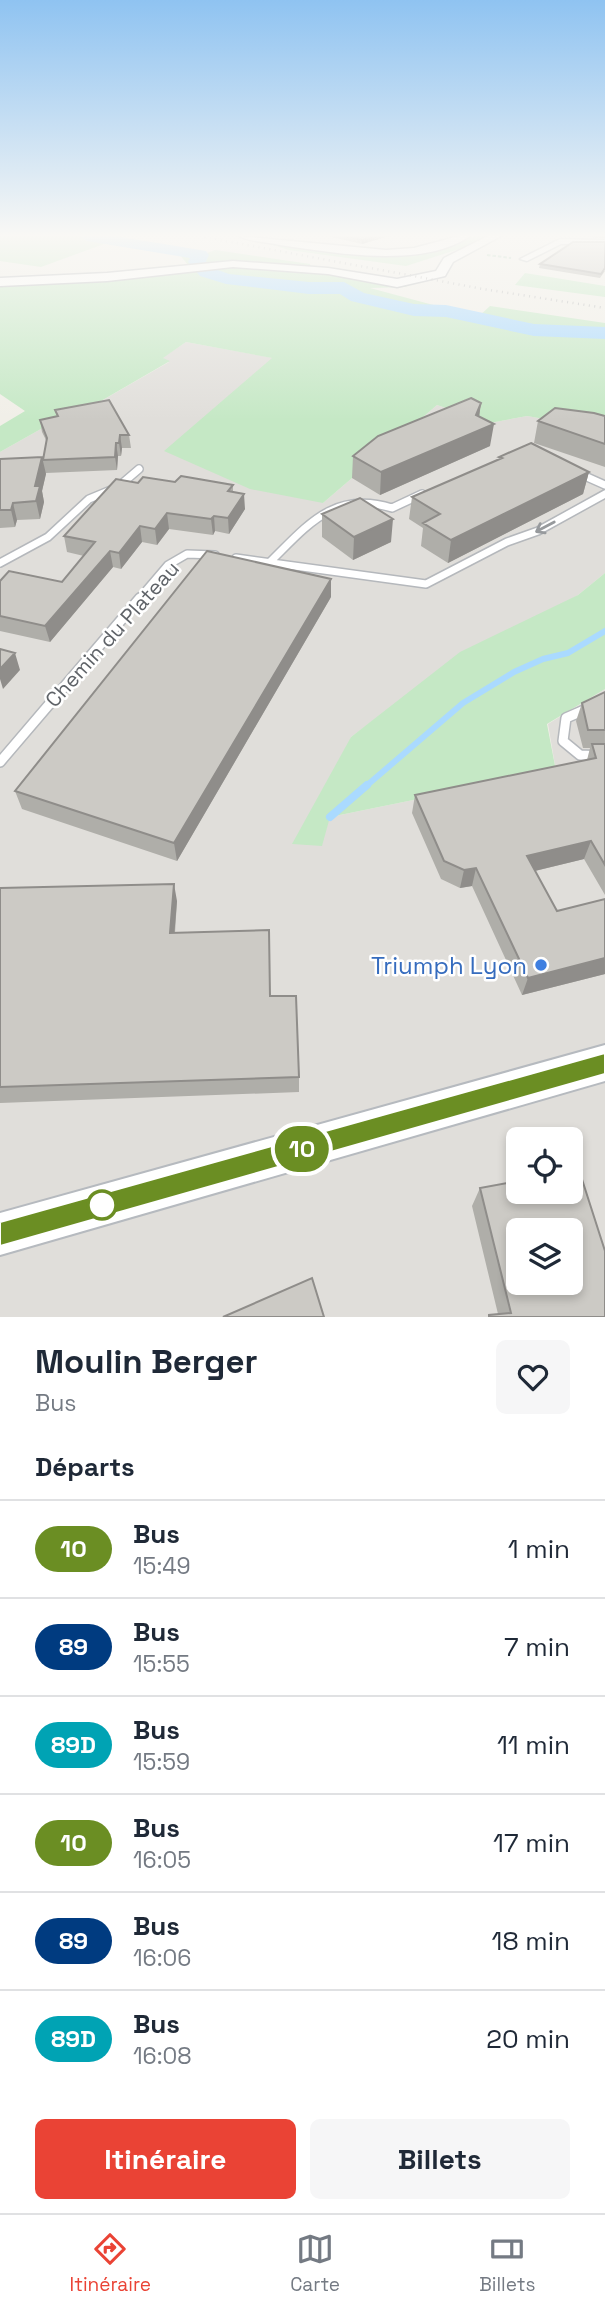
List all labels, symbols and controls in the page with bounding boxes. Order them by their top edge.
one-way arrow [535,520,556,534]
street label: Chemin du Plateau [39,555,185,713]
place label: Triumph Lyon [371,950,527,981]
marker: Triumph Lyon [533,957,549,973]
line badge: 10 [270,1126,334,1172]
map controls [506,1127,583,1295]
button: locate [506,1127,583,1204]
text: 10 [289,1133,315,1164]
unlabelled marker [87,1190,117,1220]
button: layers [506,1218,583,1295]
button: heart [496,1340,570,1414]
text: Moulin Berger [35,1341,258,1383]
text: Bus [35,1388,76,1418]
text: Départs [35,1450,135,1484]
text: Bus [133,1517,180,1551]
text: 1 min [508,1532,570,1566]
text: 10 [60,1533,87,1564]
text: 15:49 [133,1551,191,1581]
text: Bus [133,1615,180,1649]
text: 7 min [504,1630,570,1664]
text: 89 [59,1631,88,1662]
text: 15:55 [133,1649,190,1679]
text: Bus [133,1713,180,1747]
text: 11 min [497,1728,570,1762]
text: 89D [51,1729,96,1760]
text: 15:59 [133,1747,190,1777]
text: Bus [133,1811,180,1845]
text: 17 min [493,1826,570,1860]
text: 10 [60,1827,87,1858]
text: 16:05 [133,1845,191,1875]
text: Bus [133,1909,180,1943]
text: 18 min [492,1924,570,1958]
text: 89 [59,1925,88,1956]
text: 16:06 [133,1943,191,1973]
text: Bus [133,2007,180,2041]
text: 20 min [486,2022,570,2056]
text: 89D [51,2023,96,2054]
text: 16:08 [133,2041,192,2071]
button: Itinéraire [35,2119,296,2199]
button: Billets [310,2119,570,2199]
tab: Itinéraire [70,2230,151,2297]
tab: Carte [290,2230,340,2297]
tab: Billets [479,2230,535,2297]

